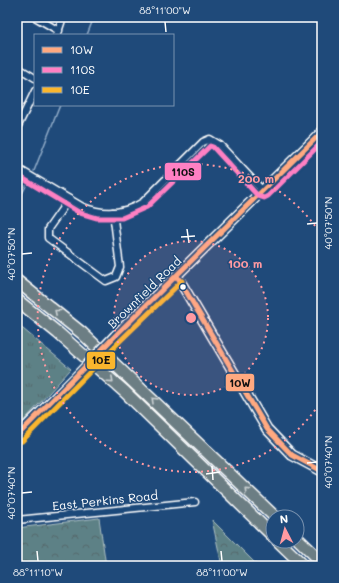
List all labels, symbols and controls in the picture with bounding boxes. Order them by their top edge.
text: 88°11'00"W [139,3,191,17]
legend [34,34,174,106]
text: 10W [70,41,93,57]
text: 110S [70,61,95,77]
text: 10E [70,81,90,97]
line badge: 110S [164,162,202,181]
text: 110S [171,164,195,179]
text: 200 m [238,170,274,186]
text: 40°07'50"N [321,197,335,249]
text: 40°07'50"N [4,228,18,280]
street label: Brownfield Road [104,252,185,331]
text: 100 m [228,255,262,271]
unlabelled marker [178,282,188,292]
one-way arrow [55,310,62,317]
centre of rings [184,311,198,325]
line badge: 10E [86,351,116,370]
text: 10E [92,352,111,367]
line badge: 10W [225,373,255,392]
one-way arrow [106,375,113,382]
text: 10W [229,375,251,390]
one-way arrow [151,397,158,404]
text: 40°07'40"N [321,436,335,488]
text: 40°07'40"N [4,467,18,519]
street label: East Perkins Road [51,486,159,514]
one-way arrow [244,487,252,495]
north arrow [265,509,305,549]
text: N [279,511,289,526]
text: 88°11'10"W [13,565,63,579]
text: 88°11'00"W [196,565,248,579]

